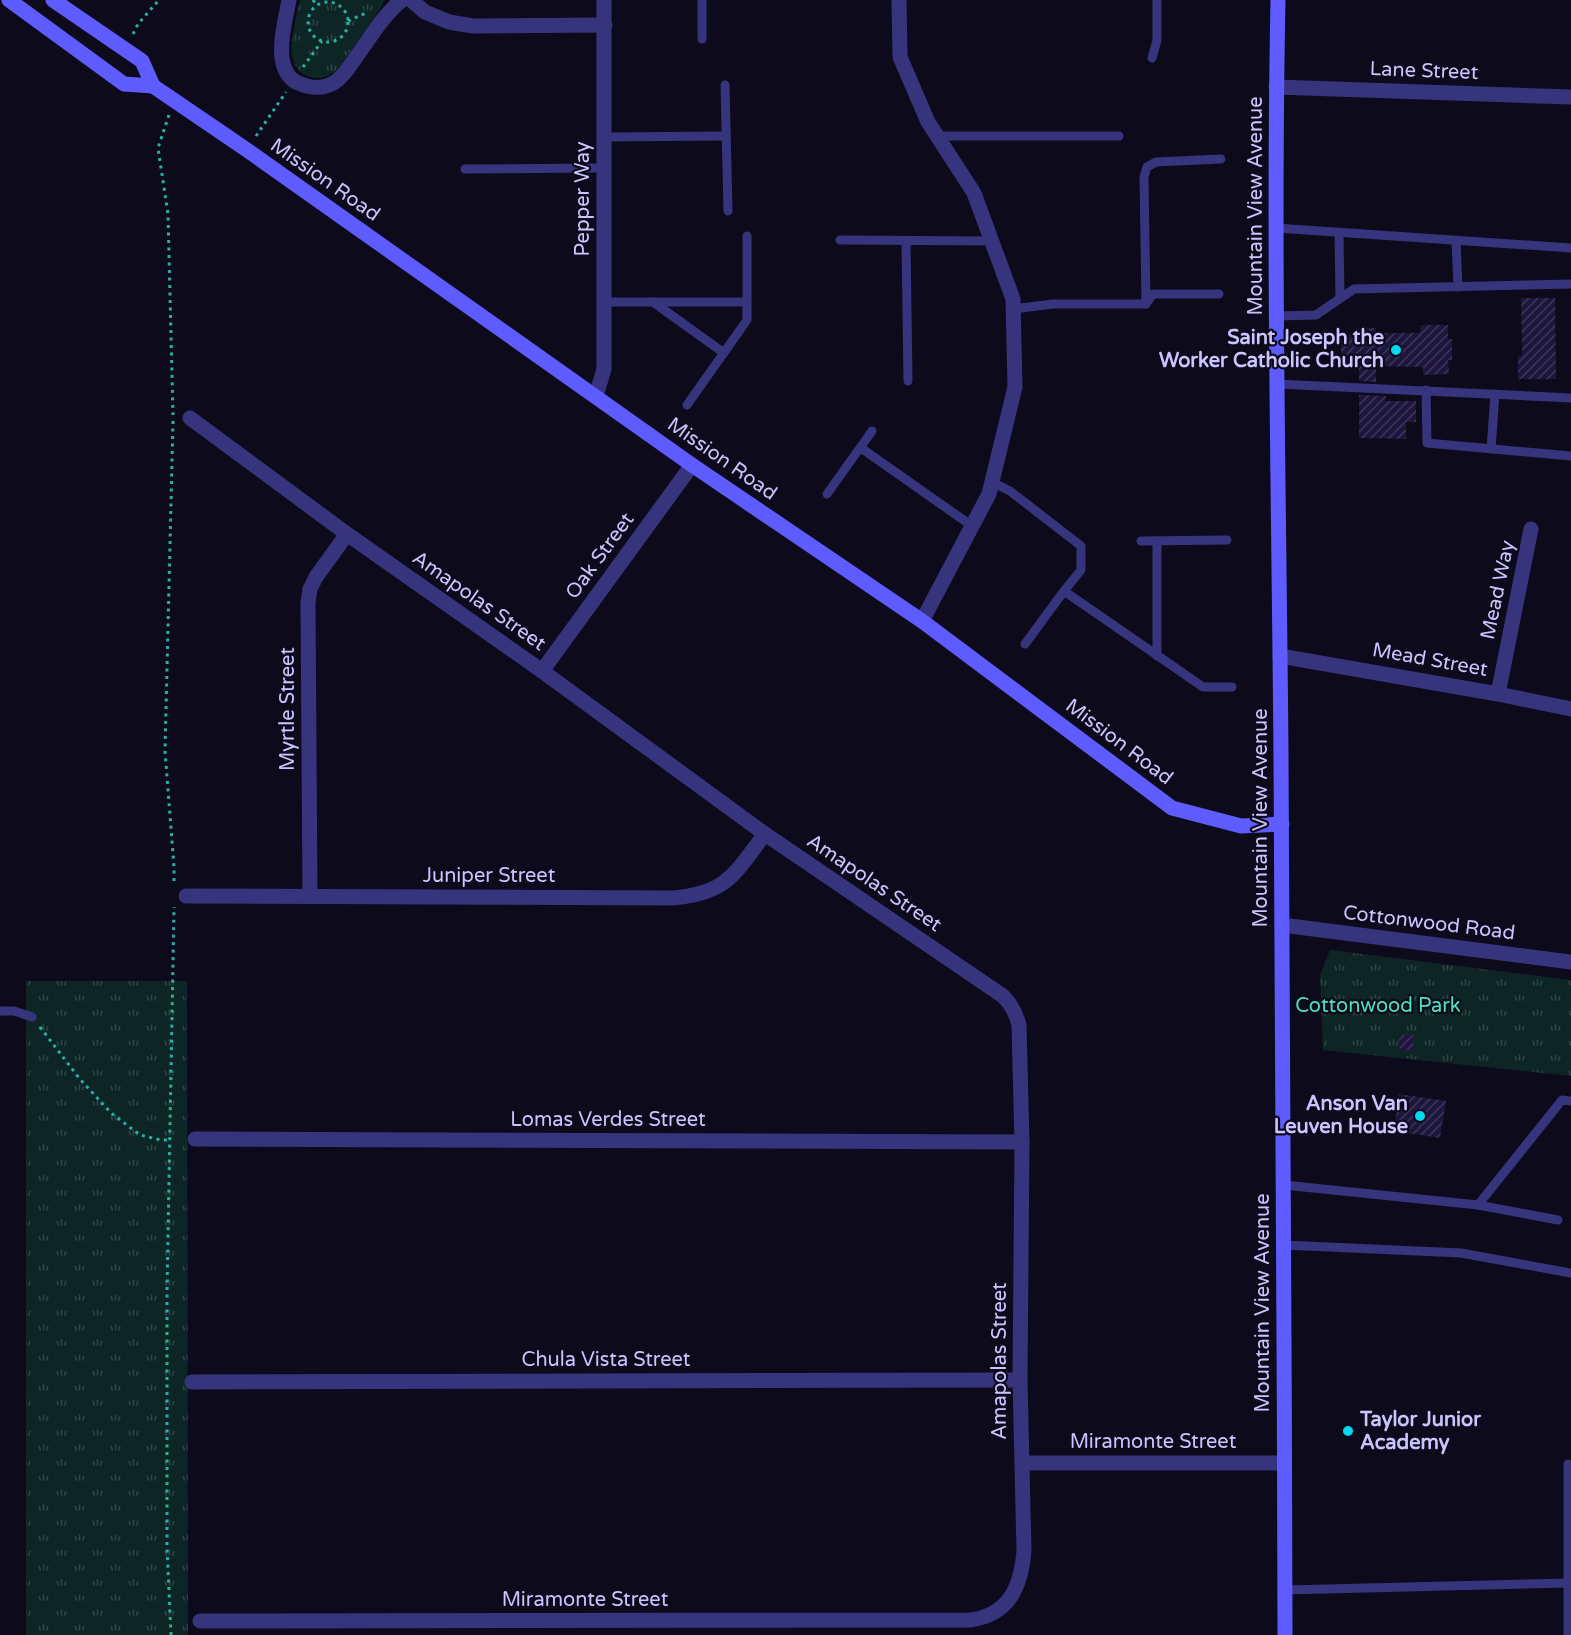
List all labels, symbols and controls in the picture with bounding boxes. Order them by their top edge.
street label: Lane Street [1369,57,1479,85]
street label: Mountain View Avenue [1244,96,1268,316]
street label: Mission Road [266,133,384,227]
street label: Pepper Way [571,141,595,257]
place label: Saint Joseph the Worker Catholic Church [1159,326,1384,373]
marker: Saint Joseph the Worker Catholic Church [1389,343,1403,357]
street label: Mission Road [663,412,781,506]
street label: Oak Street [561,508,639,604]
street label: Mead Way [1476,538,1520,642]
street label: Amapolas Street [408,546,551,656]
street label: Mead Street [1371,638,1490,682]
street label: Myrtle Street [276,647,300,771]
street label: Mission Road [1061,694,1177,790]
street label: Mountain View Avenue [1249,708,1273,928]
street label: Amapolas Street [802,829,946,937]
street label: Juniper Street [423,864,556,888]
street label: Cottonwood Road [1342,901,1516,945]
park label: Cottonwood Park [1295,994,1461,1018]
place label: Anson Van Leuven House [1274,1092,1408,1139]
street label: Lomas Verdes Street [510,1108,706,1132]
marker: Anson Van Leuven House [1413,1109,1427,1123]
street label: Mountain View Avenue [1251,1193,1275,1413]
street label: Amapolas Street [988,1282,1012,1440]
street label: Chula Vista Street [521,1348,691,1372]
place label: Taylor Junior Academy [1359,1408,1481,1455]
marker: Taylor Junior Academy [1341,1424,1355,1438]
street label: Miramonte Street [1070,1430,1237,1454]
street label: Miramonte Street [502,1588,669,1612]

